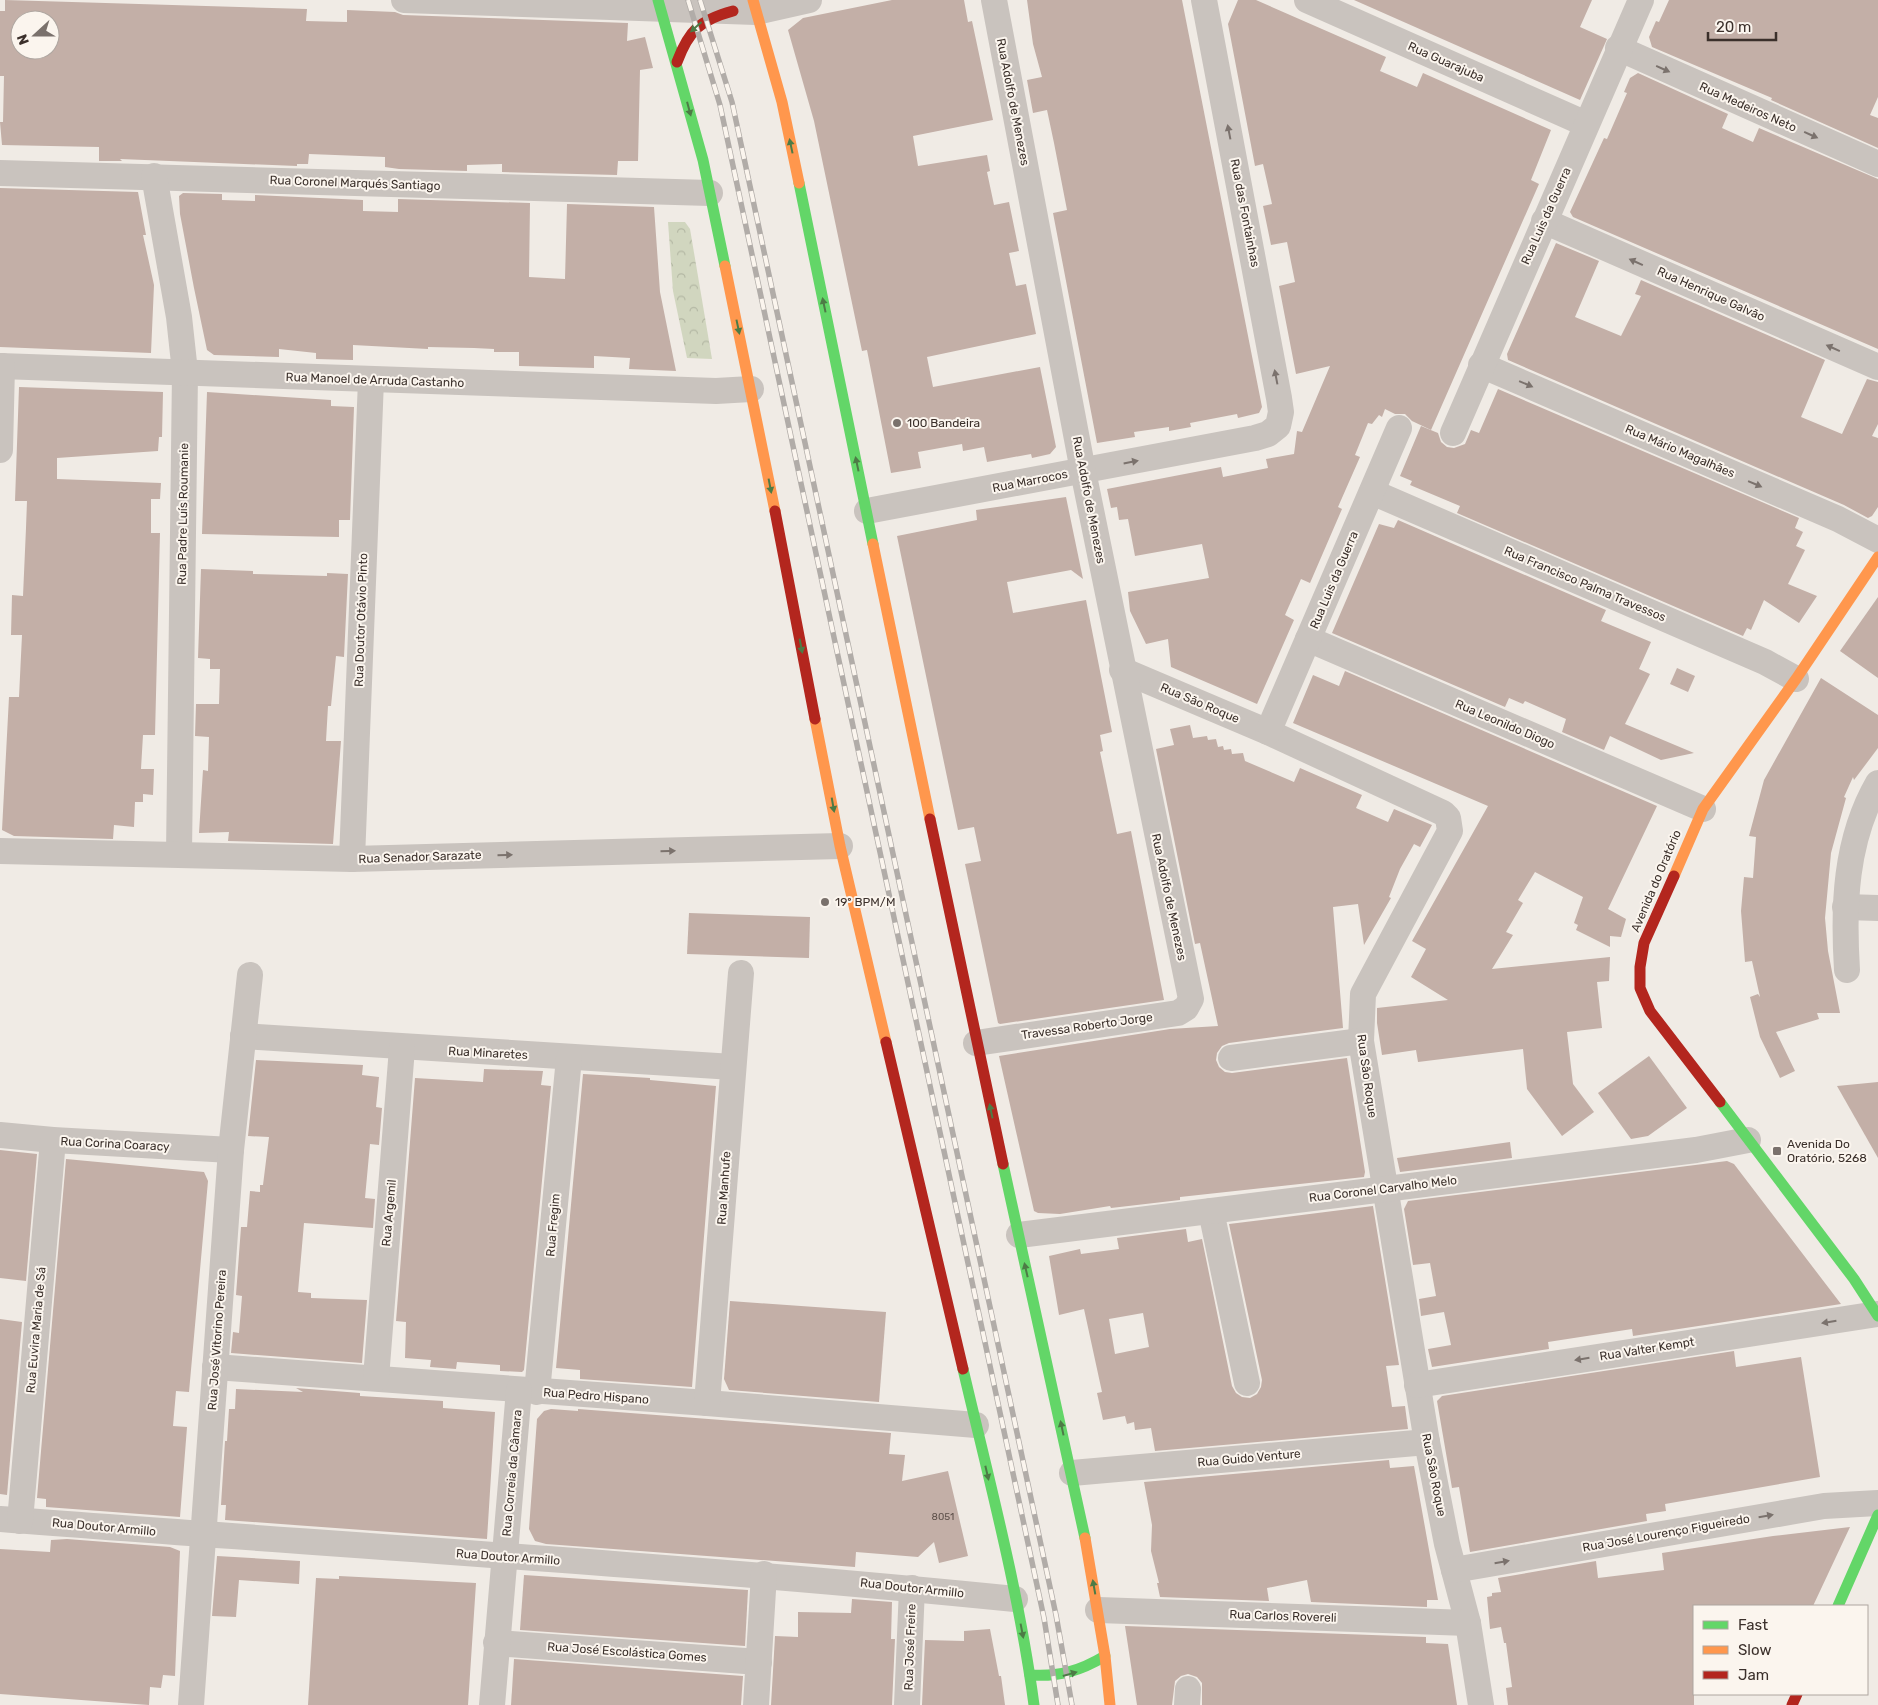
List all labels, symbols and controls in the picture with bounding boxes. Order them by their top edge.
north arrow [10,10,60,60]
scale bar [1708,10,1776,42]
text: 20 m [1716,18,1751,36]
one-way arrow [690,22,702,33]
text: N [14,32,33,47]
street label: Rua Adolfo de Menezes [994,37,1032,167]
street label: Rua Guarajuba [1406,39,1486,85]
one-way arrow [1656,65,1670,73]
street label: Rua Medeiros Neto [1697,79,1799,135]
one-way arrow [686,102,694,117]
one-way arrow [1225,123,1233,139]
one-way arrow [1804,131,1818,139]
one-way arrow [787,138,795,153]
street label: Rua das Fontainhas [1228,158,1262,268]
street label: Rua Luis da Guerra [1518,165,1574,267]
street label: Rua Coronel Marqués Santiago [269,173,441,193]
one-way arrow [1629,257,1643,265]
street label: Rua Henrique Galvão [1655,264,1767,324]
one-way arrow [820,297,828,312]
one-way arrow [734,320,742,335]
one-way arrow [1826,343,1840,351]
one-way arrow [1271,369,1279,385]
street label: Rua Manoel de Arruda Castanho [285,370,465,390]
one-way arrow [1519,381,1533,389]
place label: 100 Bandeira [907,416,980,430]
marker: 100 Bandeira [891,417,903,429]
street label: Rua Mário Magalhães [1623,422,1737,480]
street label: Rua Adolfo de Menezes [1070,435,1108,565]
street label: Rua Padre Luís Roumanie [175,443,191,585]
one-way arrow [853,456,861,471]
one-way arrow [1123,458,1138,466]
street label: Rua Marrocos [991,467,1069,495]
one-way arrow [766,479,774,494]
one-way arrow [1748,480,1762,488]
street label: Rua Luis da Guerra [1307,529,1361,631]
street label: Rua Francisco Palma Travessos [1502,543,1668,625]
street label: Rua Doutor Otávio Pinto [352,553,370,687]
one-way arrow [798,638,806,654]
street label: Rua São Roque [1158,680,1242,726]
street label: Rua Leonildo Diogo [1453,697,1557,751]
one-way arrow [830,798,838,814]
street label: Avenida do Oratório [1628,828,1684,934]
street label: Rua Adolfo de Menezes [1149,832,1189,962]
one-way arrow [660,847,676,855]
street label: Rua Senador Sarazate [358,848,482,866]
one-way arrow [498,851,514,859]
place label: 19º BPM/M [835,895,895,909]
marker: 19º BPM/M [819,896,831,908]
street label: Travessa Roberto Jorge [1021,1010,1154,1042]
street label: Rua São Roque [1354,1033,1380,1119]
street label: Rua Minaretes [448,1044,528,1062]
one-way arrow [987,1103,995,1118]
street label: Rua Corina Coaracy [60,1134,170,1154]
place label: Avenida Do Oratório, 5268 [1787,1137,1867,1165]
marker: Avenida Do Oratório, 5268 [1771,1145,1783,1157]
street label: Rua Manhufe [714,1150,734,1225]
street label: Rua Coronel Carvalho Melo [1308,1173,1458,1205]
street label: Rua Argemil [379,1179,399,1247]
street label: Rua Fregim [543,1193,563,1257]
one-way arrow [1022,1261,1030,1277]
street label: Rua Euvira Maria de Sá [24,1266,48,1394]
street label: Rua José Vitorino Pereira [205,1269,229,1411]
one-way arrow [1820,1318,1836,1326]
street label: Rua Valter Kempt [1599,1335,1696,1363]
one-way arrow [1573,1356,1589,1364]
street label: Rua Pedro Hispano [543,1385,649,1407]
street label: Rua Correia da Câmara [499,1409,525,1537]
one-way arrow [1057,1420,1065,1436]
street label: Rua São Roque [1419,1432,1449,1518]
street label: Rua Guido Venture [1197,1446,1302,1469]
one-way arrow [983,1465,991,1480]
house number: 8051 [932,1511,954,1523]
street label: Rua José Lourenço Figueiredo [1581,1511,1751,1555]
one-way arrow [1758,1511,1774,1519]
street label: Rua Doutor Armillo [51,1515,157,1539]
street label: Rua Doutor Armillo [455,1546,561,1568]
one-way arrow [1494,1557,1510,1565]
street label: Rua Doutor Armillo [859,1576,965,1600]
one-way arrow [1089,1579,1097,1595]
street label: Rua José Freire [901,1603,919,1691]
legend [1693,1605,1868,1695]
street label: Rua Carlos Rovereli [1229,1607,1337,1625]
text: Fast [1738,1616,1768,1634]
one-way arrow [1018,1624,1026,1639]
street label: Rua José Escolástica Gomes [547,1639,707,1665]
text: Slow [1738,1641,1771,1659]
text: Jam [1738,1666,1769,1684]
one-way arrow [1062,1669,1077,1677]

